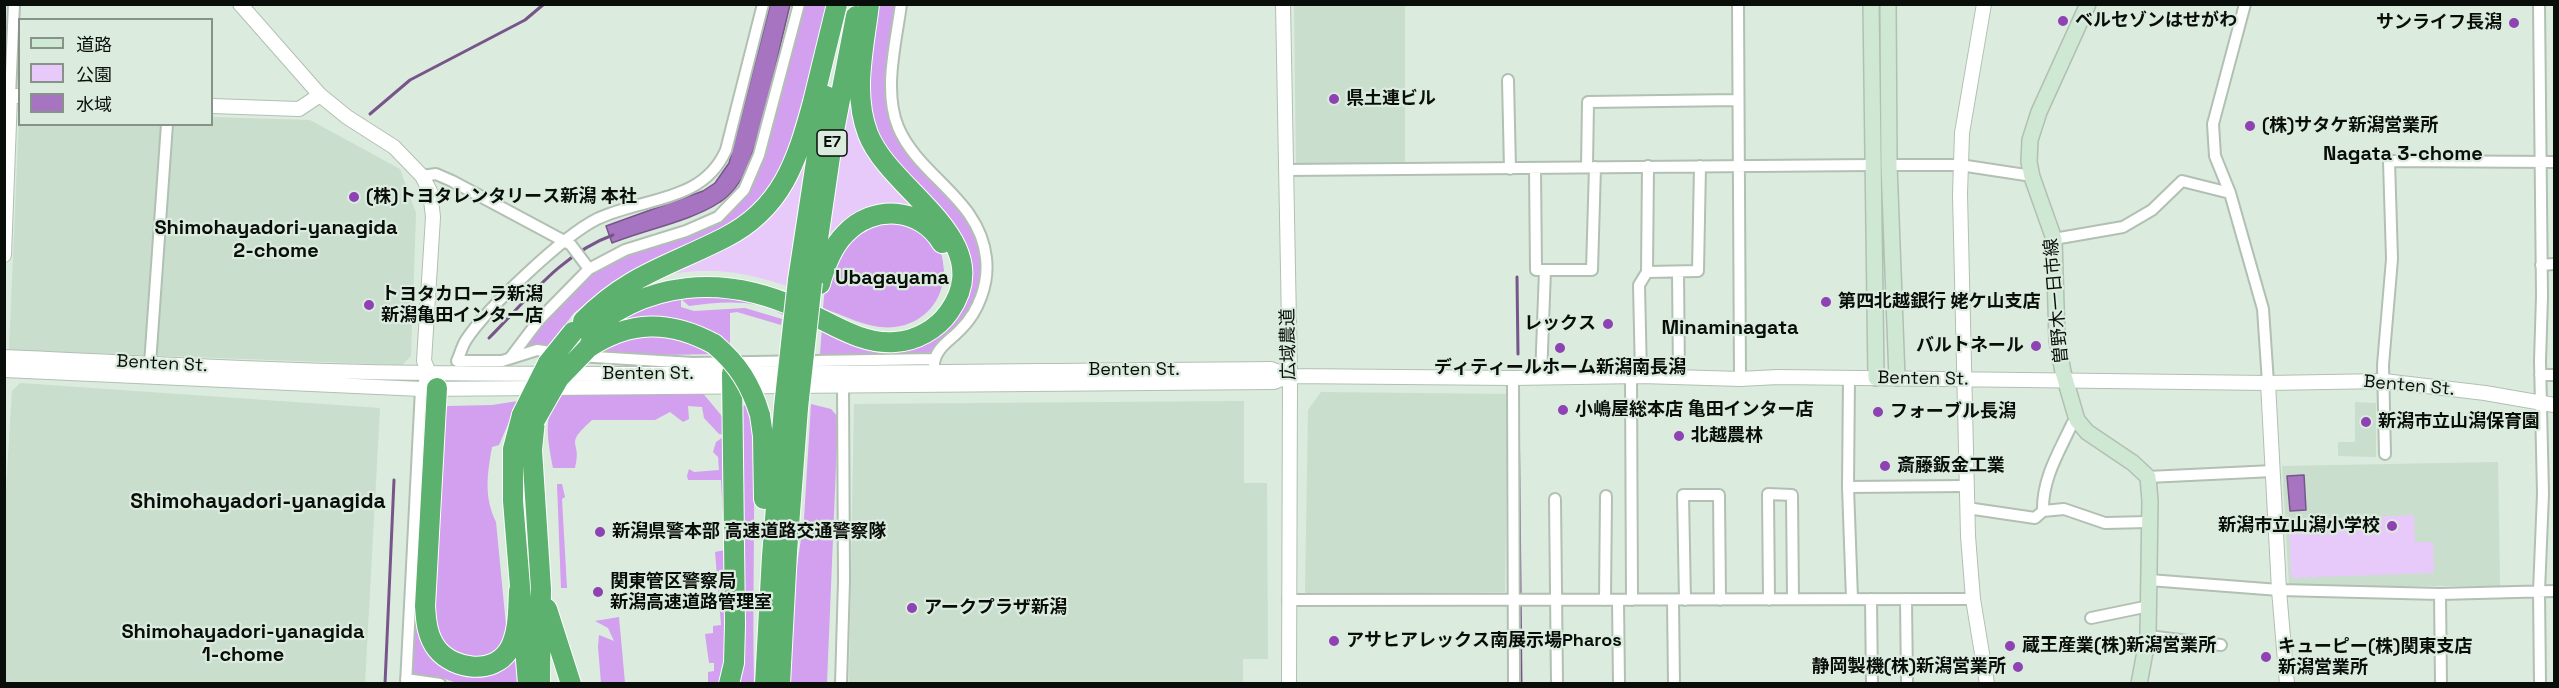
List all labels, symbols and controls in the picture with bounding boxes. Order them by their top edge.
place label: ベルセゾンはせがわ [2075,10,2237,32]
place label: サンライフ長潟 [2376,12,2502,34]
marker: ベルセゾンはせがわ [2056,14,2070,28]
marker: サンライフ長潟 [2507,16,2521,30]
legend [18,18,213,126]
text: 道路 [76,33,112,56]
text: 公園 [76,63,112,86]
place label: 県土連ビル [1346,88,1436,110]
marker: 県土連ビル [1327,92,1341,106]
text: 水域 [76,93,112,116]
place label: (株)サタケ新潟営業所 [2262,115,2438,137]
marker: (株)サタケ新潟営業所 [2243,119,2257,133]
road number: E7 [817,130,847,156]
district label: Nagata 3-chome [2323,143,2483,167]
place label: (株)トヨタレンタリース新潟 本社 [366,186,637,208]
marker: (株)トヨタレンタリース新潟 本社 [347,190,361,204]
district label: Shimohayadori-yanagida 2-chome [154,217,398,264]
street label: 曽野木一日市線 [2041,237,2073,365]
district label: Ubagayama [835,267,949,291]
place label: トヨタカローラ新潟 新潟亀田インター店 [381,284,543,326]
place label: 第四北越銀行 姥ケ山支店 [1838,291,2041,313]
marker: 第四北越銀行 姥ケ山支店 [1819,295,1833,309]
marker: トヨタカローラ新潟 新潟亀田インター店 [362,298,376,312]
street label: 広域農道 [1278,308,1300,380]
place label: レックス [1524,313,1596,335]
marker: レックス [1601,317,1615,331]
district label: Minaminagata [1661,317,1799,341]
place label: バルトネール [1916,335,2024,357]
marker: バルトネール [2029,339,2043,353]
marker: ディティールホーム新潟南長潟 [1553,341,1567,355]
street label: Benten St. [116,351,208,377]
place label: ディティールホーム新潟南長潟 [1434,357,1686,379]
street label: Benten St. [1088,359,1180,381]
street label: Benten St. [602,363,694,385]
street label: Benten St. [1877,367,1969,391]
street label: Benten St. [2362,371,2456,401]
place label: 小嶋屋総本店 亀田インター店 [1575,399,1814,421]
place label: フォーブル長潟 [1890,401,2016,423]
marker: 小嶋屋総本店 亀田インター店 [1556,403,1570,417]
marker: フォーブル長潟 [1871,405,1885,419]
place label: 新潟市立山潟保育園 [2378,411,2540,433]
marker: 新潟市立山潟保育園 [2359,415,2373,429]
place label: 北越農林 [1691,425,1763,447]
marker: 北越農林 [1672,429,1686,443]
place label: 斎藤鈑金工業 [1897,455,2005,477]
marker: 斎藤鈑金工業 [1878,459,1892,473]
district label: Shimohayadori-yanagida [130,489,386,515]
place label: 新潟市立山潟小学校 [2218,515,2380,537]
marker: 新潟市立山潟小学校 [2385,519,2399,533]
place label: 新潟県警本部 高速道路交通警察隊 [612,521,887,543]
marker: 新潟県警本部 高速道路交通警察隊 [593,525,607,539]
place label: 関東管区警察局 新潟高速道路管理室 [610,571,772,614]
marker: 関東管区警察局 新潟高速道路管理室 [591,585,605,599]
place label: アークプラザ新潟 [924,597,1067,619]
marker: アークプラザ新潟 [905,601,919,615]
district label: Shimohayadori-yanagida 1-chome [121,621,365,668]
place label: アサヒアレックス南展示場Pharos [1346,630,1622,652]
marker: アサヒアレックス南展示場Pharos [1327,634,1341,648]
place label: 蔵王産業(株)新潟営業所 [2022,635,2216,657]
place label: キューピー(株)関東支店 新潟営業所 [2278,636,2472,678]
marker: 蔵王産業(株)新潟営業所 [2003,639,2017,653]
marker: キューピー(株)関東支店 新潟営業所 [2259,650,2273,664]
place label: 静岡製機(株)新潟営業所 [1812,656,2006,678]
marker: 静岡製機(株)新潟営業所 [2011,660,2025,674]

